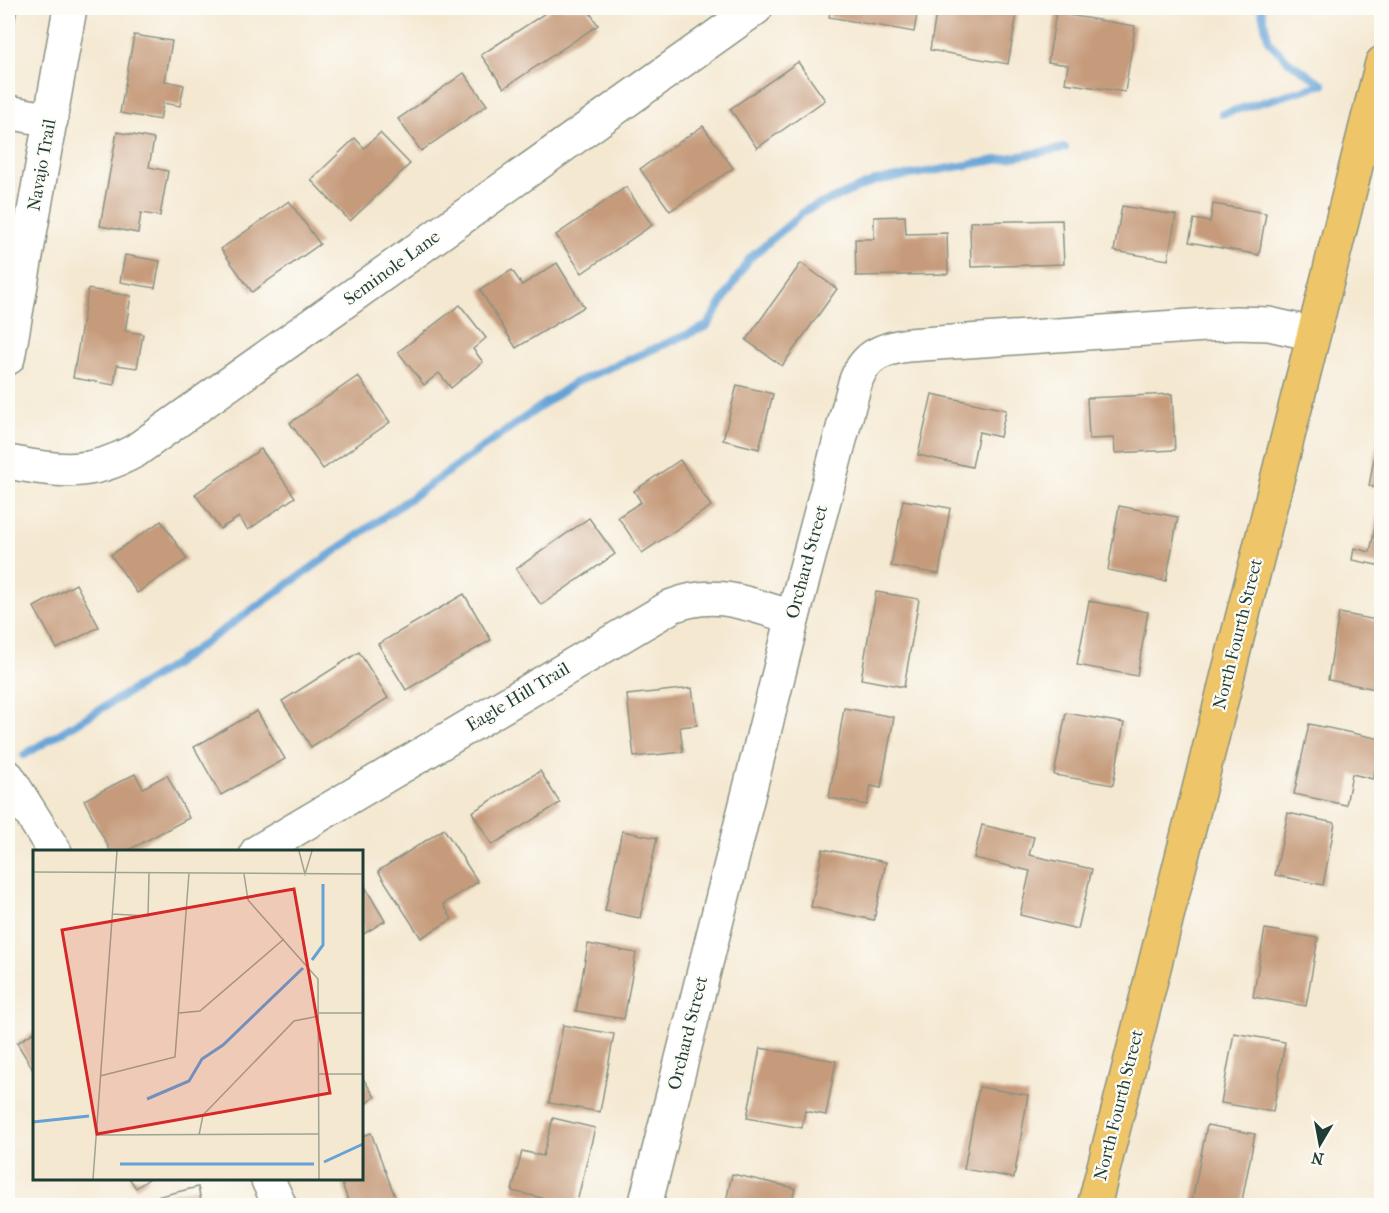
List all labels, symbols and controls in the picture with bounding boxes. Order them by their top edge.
street label: Navajo Trail [24,117,60,213]
street label: Seminole Lane [340,226,444,310]
street label: Orchard Street [782,502,832,621]
street label: North Fourth Street [1209,556,1267,712]
street label: Eagle Hill Trail [462,658,574,736]
inset map [33,850,363,1180]
street label: Orchard Street [664,973,712,1092]
street label: North Fourth Street [1090,1027,1148,1183]
north arrow [1290,1114,1350,1174]
text: N [1309,1148,1325,1169]

